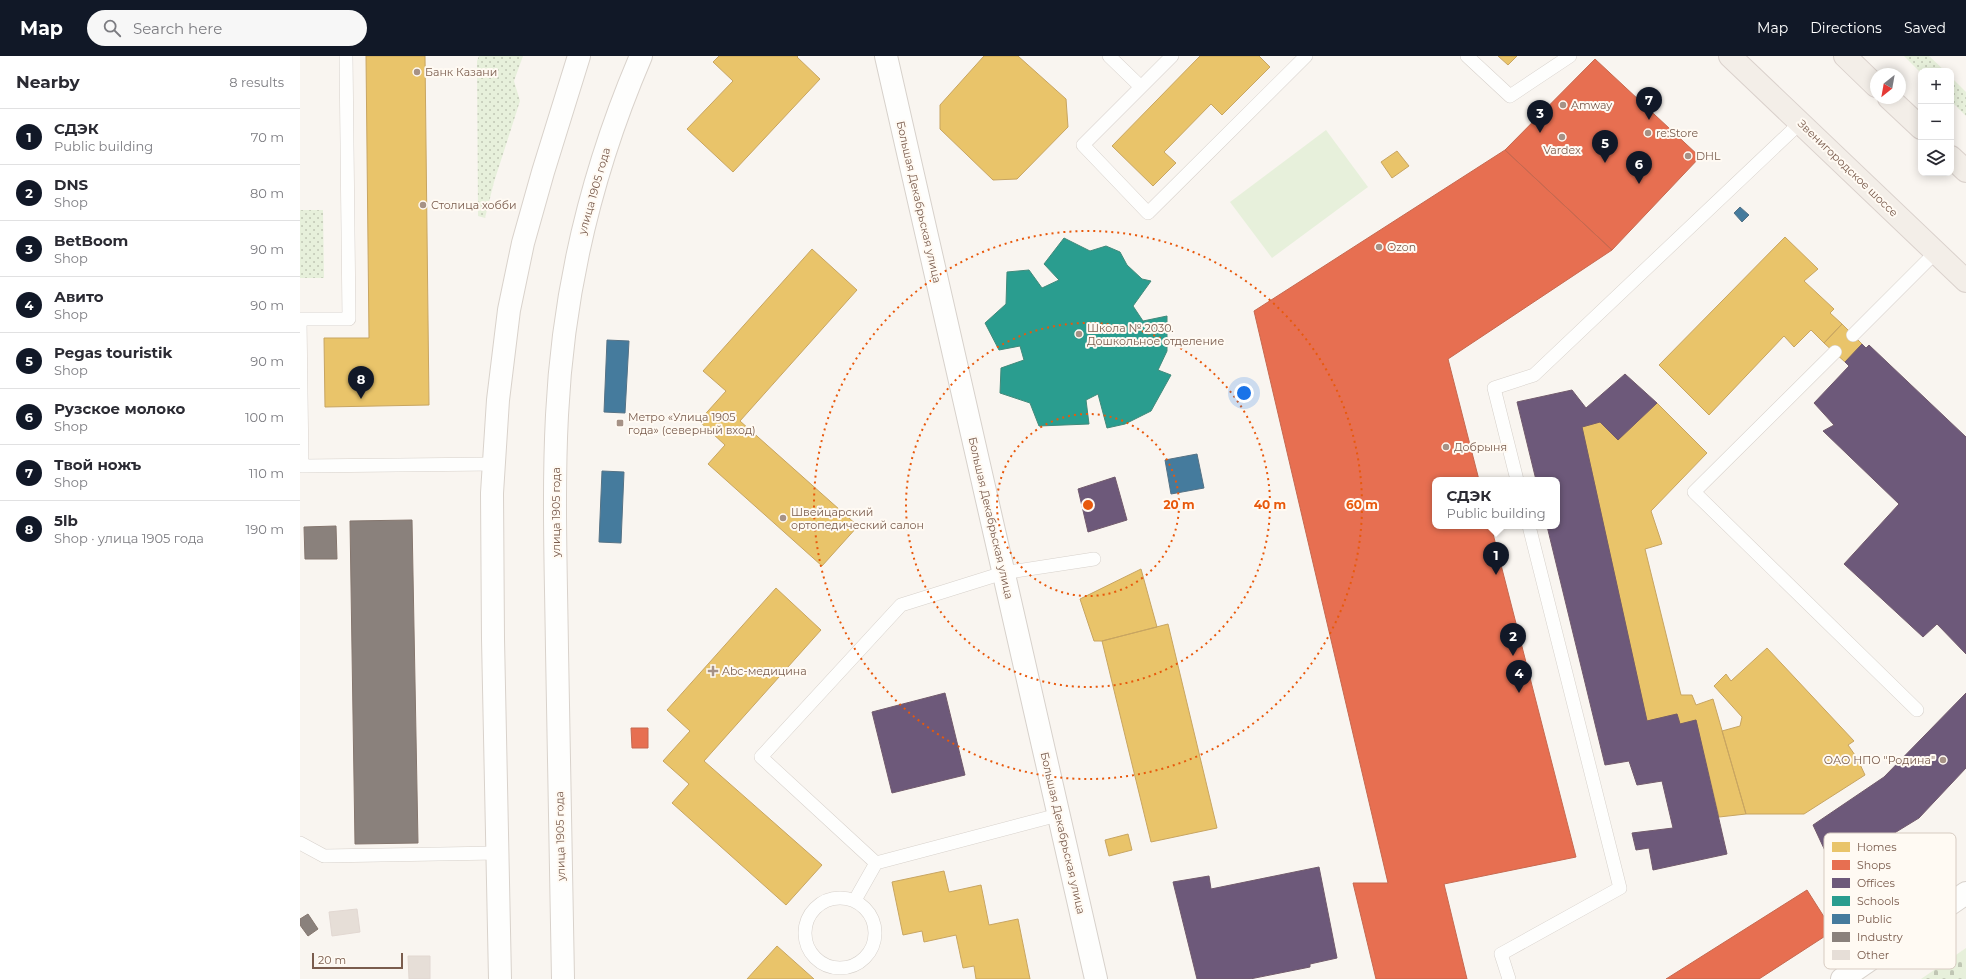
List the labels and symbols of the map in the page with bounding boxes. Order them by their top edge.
place label: Банк Казани [425,65,497,79]
marker: Банк Казани [412,67,422,77]
north arrow [1870,68,1906,104]
pin: 7 [1636,87,1662,120]
place label: Amway [1571,98,1612,112]
pin: 3 [1527,100,1553,133]
marker: Amway [1558,100,1568,110]
street label: Звенигородское шоссе [1795,116,1901,220]
street label: Большая Декабрьская улица [893,120,945,284]
place label: re:Store [1656,126,1698,140]
marker: re:Store [1643,128,1653,138]
pin: 5 [1592,130,1618,163]
marker: Vardex [1557,132,1567,142]
place label: Vardex [1543,143,1581,157]
street label: улица 1905 года [575,146,613,237]
place label: DHL [1696,149,1721,163]
pin: 6 [1626,151,1652,184]
marker: DHL [1683,151,1693,161]
place label: Столица хобби [431,198,517,212]
marker: Столица хобби [418,200,428,210]
place label: Ozon [1387,240,1416,254]
marker: Ozon [1374,242,1384,252]
place label: Школа № 2030. Дошкольное отделение [1087,321,1224,348]
marker: Школа № 2030. Дошкольное отделение [1074,329,1084,339]
pin: 8 [348,366,374,399]
your location [1234,383,1254,403]
place label: Метро «Улица 1905 года» (северный вход) [628,410,756,437]
marker: Метро «Улица 1905 года» (северный вход) [615,418,625,428]
street label: Большая Декабрьская улица [965,436,1017,600]
place label: Добрыня [1454,440,1507,454]
marker: Добрыня [1441,442,1451,452]
street label: улица 1905 года [549,467,563,558]
text: 20 m [1163,497,1195,512]
text: 40 m [1254,497,1286,512]
text: 60 m [1346,497,1378,512]
centre of rings [1081,498,1095,512]
place label: Швейцарский ортопедический салон [791,505,924,532]
marker: Швейцарский ортопедический салон [778,513,788,523]
pin: 1 [1483,542,1509,575]
pin: 2 [1500,623,1526,656]
pin: 4 [1506,660,1532,693]
place label: Abc-медицина [722,664,807,678]
marker: Abc-медицина [707,665,719,677]
street label: Большая Декабрьская улица [1037,751,1089,915]
place label: ОАО НПО "Родина" [1824,753,1935,767]
marker: ОАО НПО "Родина" [1938,755,1948,765]
street label: улица 1905 года [552,791,568,882]
legend [1824,833,1956,969]
text: Homes [1857,840,1897,854]
text: Shops [1857,858,1892,872]
text: Offices [1857,876,1895,890]
text: Schools [1857,894,1900,908]
text: Public [1857,912,1892,926]
text: Industry [1857,930,1903,944]
text: Other [1857,948,1889,962]
scale bar [312,951,403,970]

